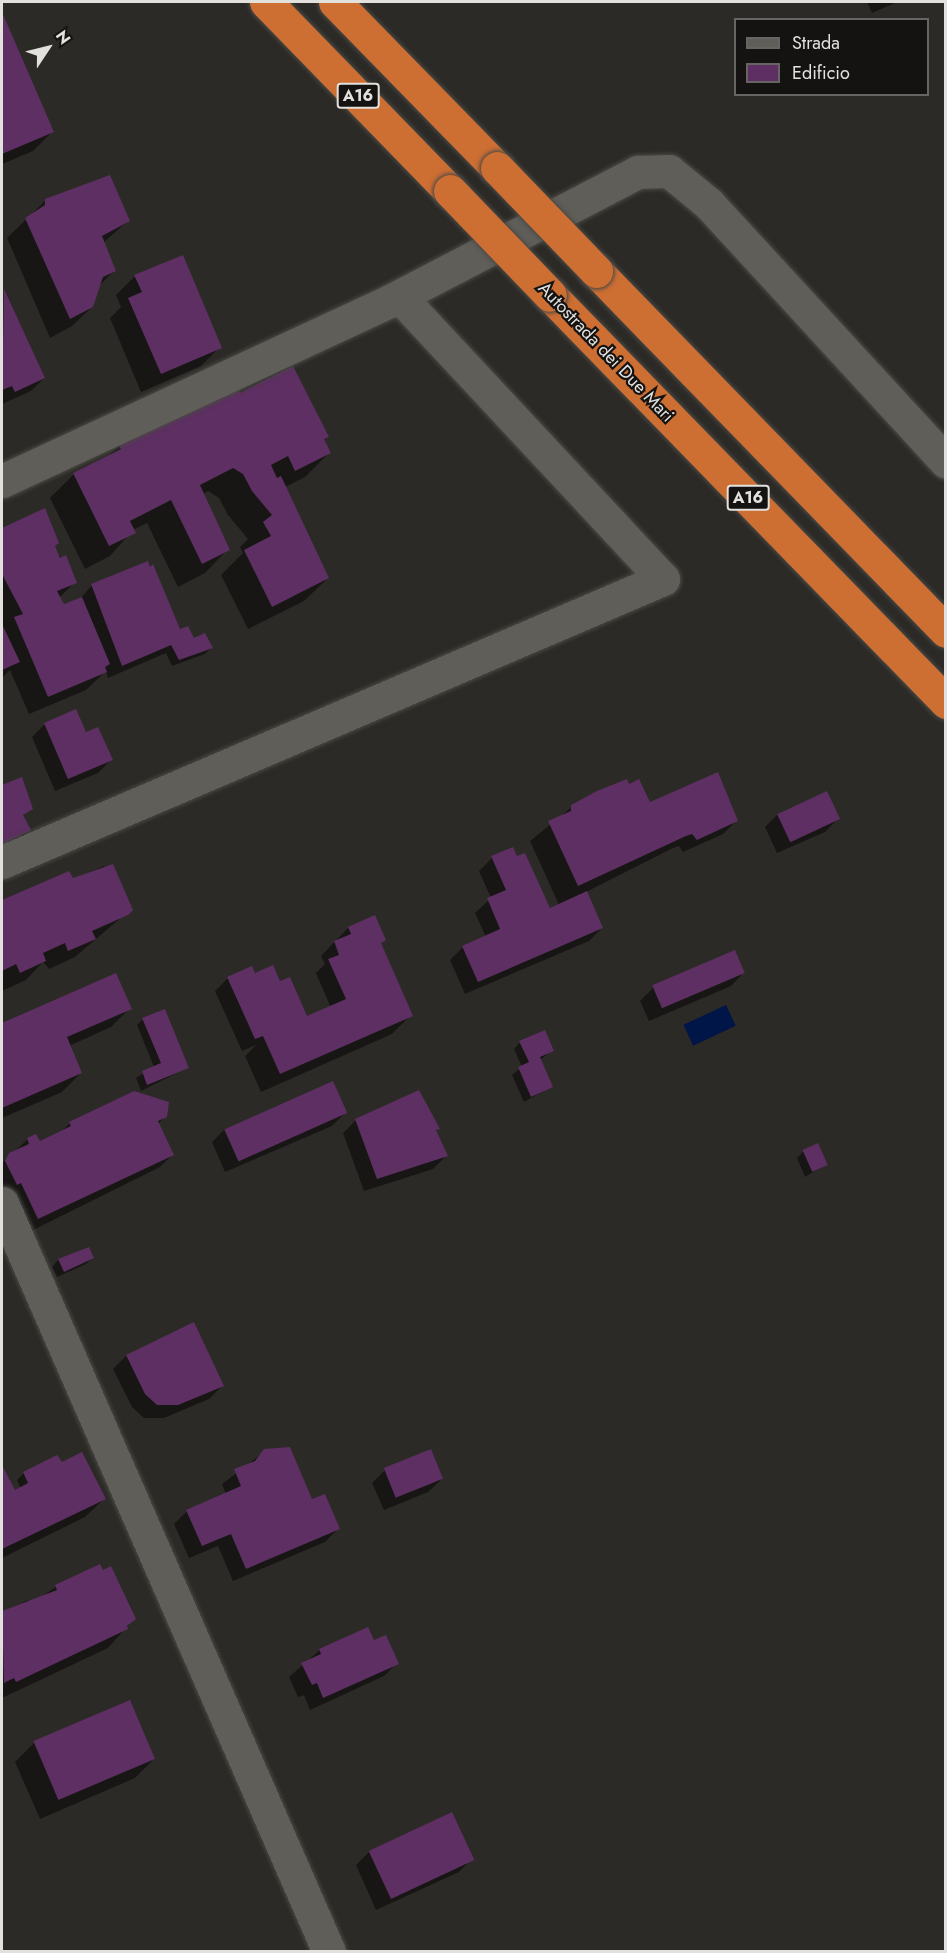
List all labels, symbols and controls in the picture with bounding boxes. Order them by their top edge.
north arrow [18,18,78,78]
legend [734,18,929,96]
text: N [50,26,76,49]
text: Strada [792,30,840,56]
text: Edificio [792,60,850,86]
road number: A16 [336,83,380,109]
street label: Autostrada dei Due Mari [534,278,678,426]
road number: A16 [726,485,771,511]

